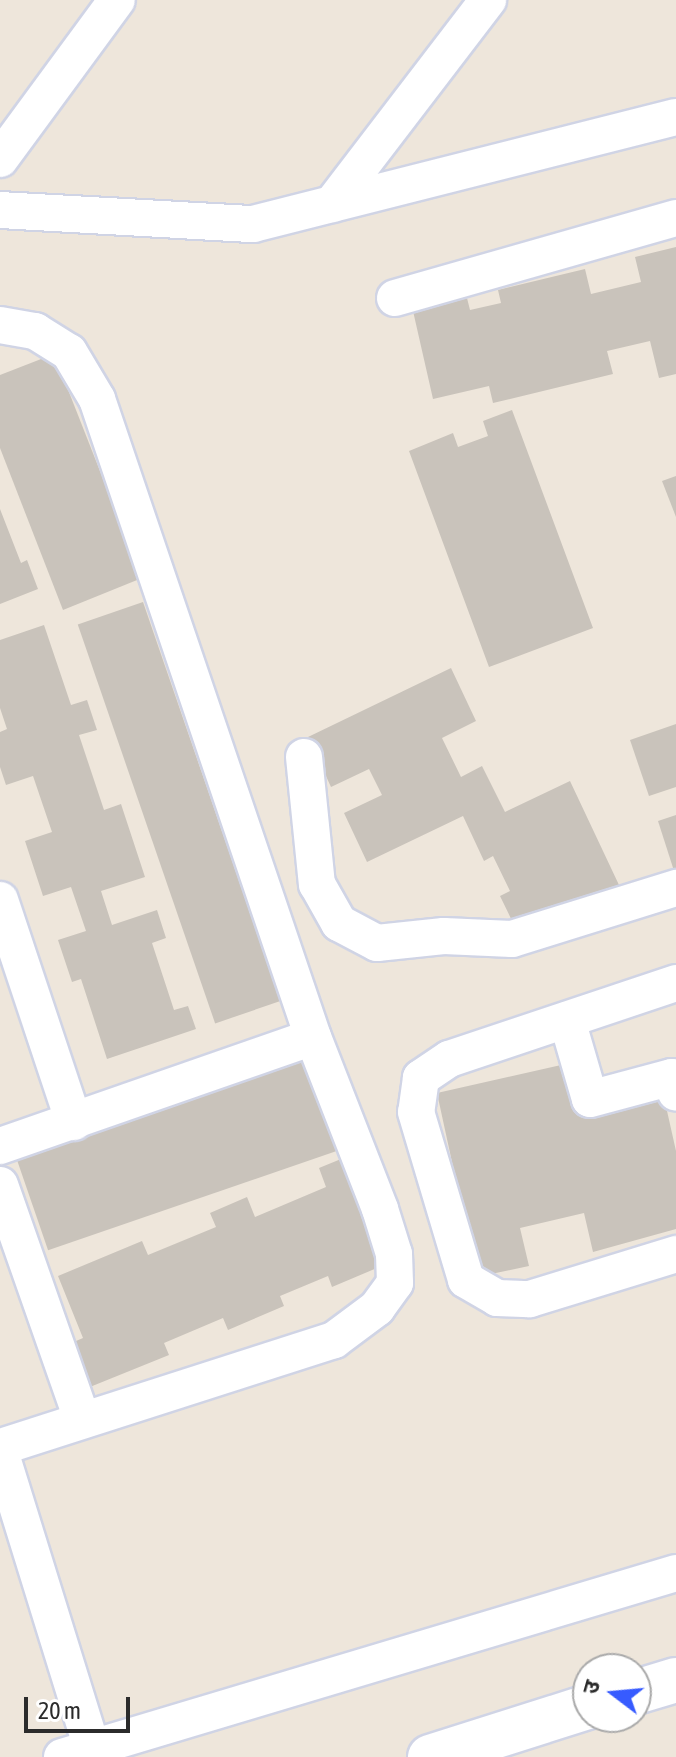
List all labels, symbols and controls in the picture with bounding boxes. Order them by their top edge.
north arrow [572,1653,652,1733]
text: उ [577,1677,605,1697]
scale bar [28,1681,134,1731]
text: 20 m [38,1697,81,1724]

